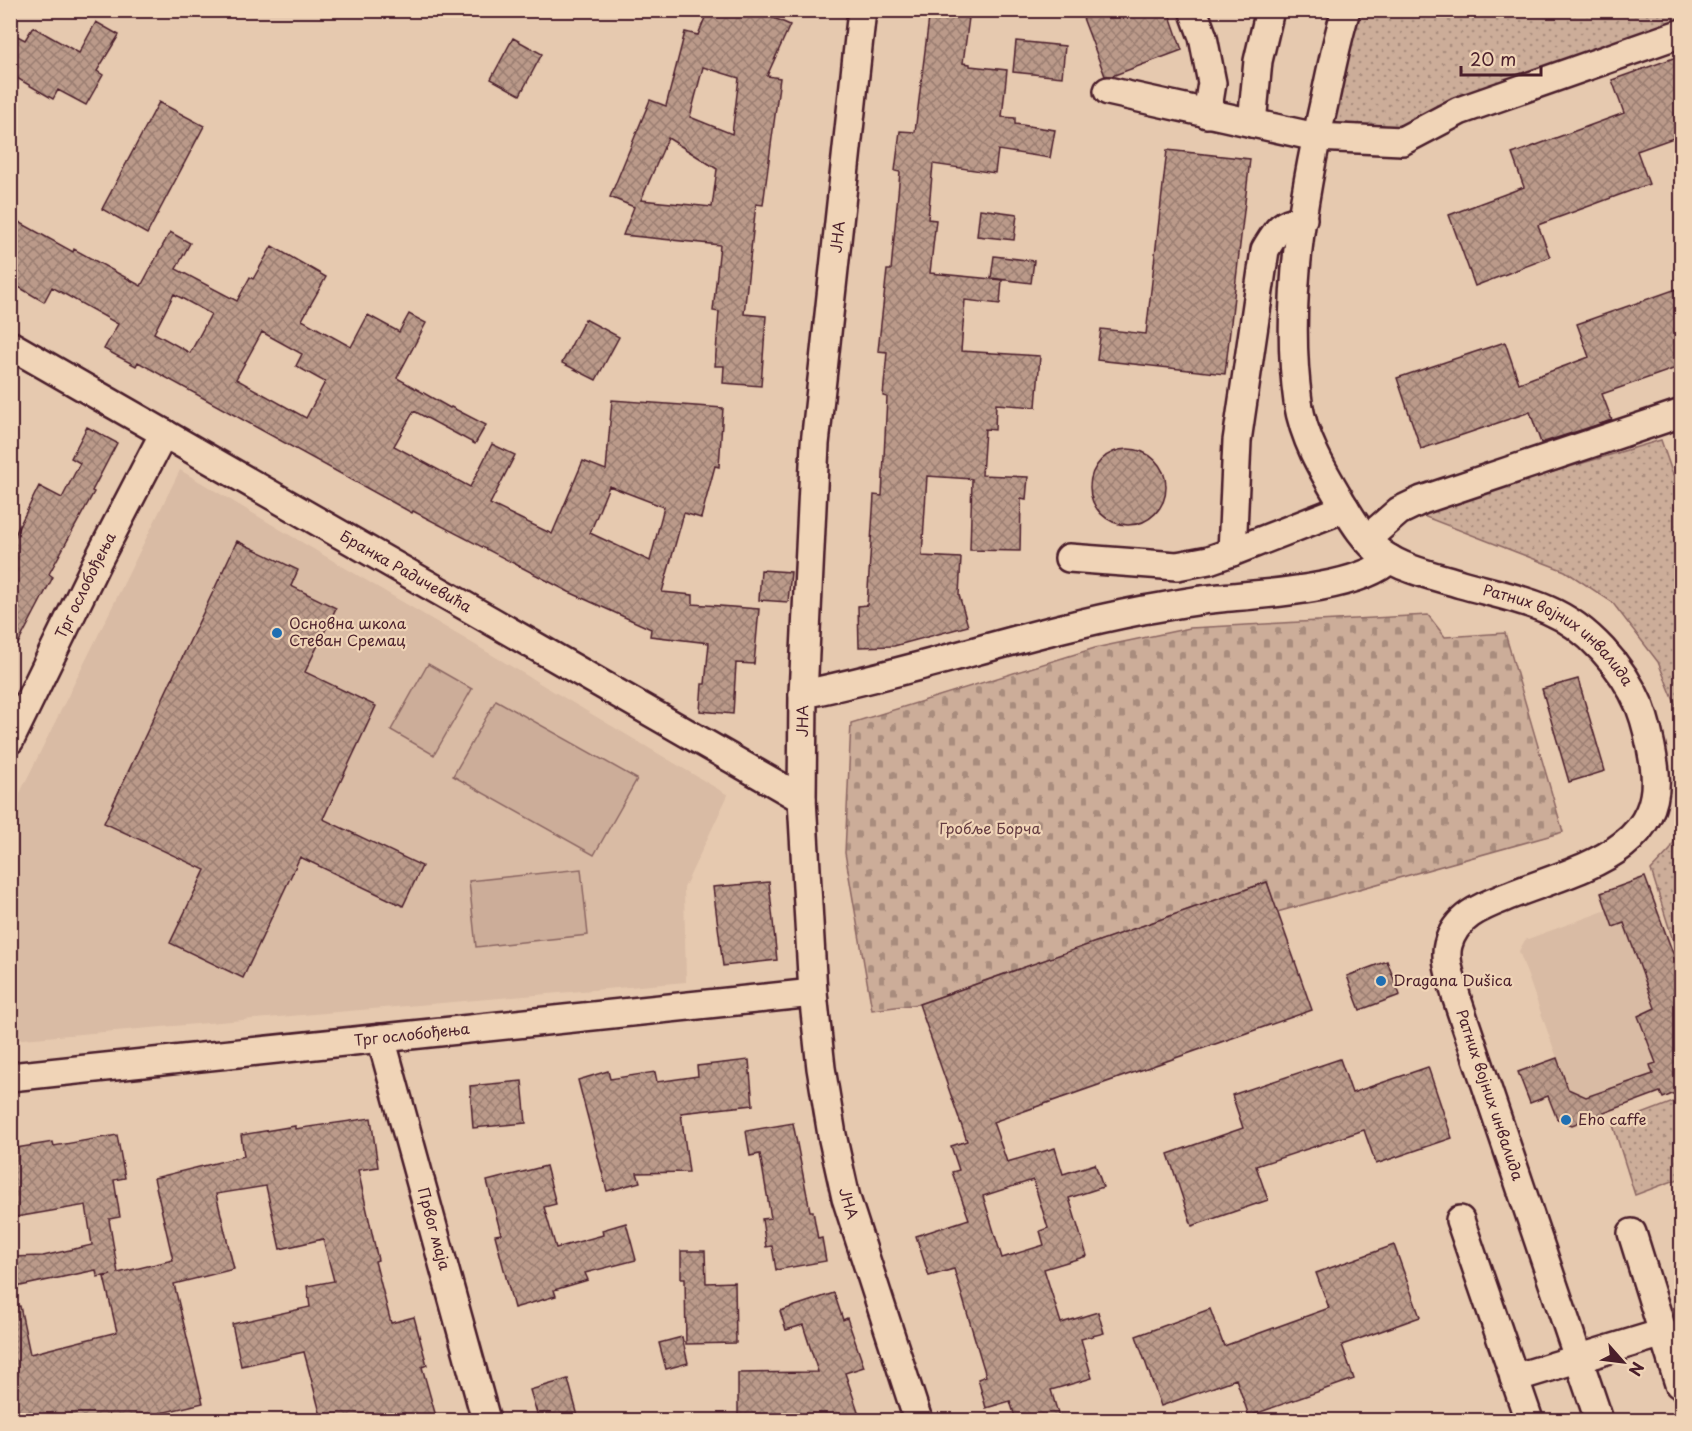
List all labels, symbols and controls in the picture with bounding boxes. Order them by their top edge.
scale bar [1461,39,1540,77]
text: 20 m [1470,45,1516,72]
street label: ЈНА [823,220,850,254]
street label: Бранка Радичевића [336,524,477,618]
street label: Трг ослобођења [48,527,121,642]
street label: Ратних војних инвалида [1481,577,1640,690]
place label: Основна школа Стеван Сремац [289,611,407,651]
marker: Основна школа Стеван Сремац [270,626,284,640]
street label: ЈНА [790,705,813,737]
park label: Гробље Борча [939,816,1042,839]
place label: Dragana Dušica [1393,968,1513,991]
marker: Dragana Dušica [1374,974,1388,988]
street label: Ратних војних инвалида [1451,1006,1531,1184]
street label: Трг ослобођења [353,1016,471,1051]
place label: Eho caffe [1578,1107,1646,1130]
marker: Eho caffe [1559,1113,1573,1127]
street label: Првог маја [413,1185,457,1273]
street label: ЈНА [834,1185,865,1222]
north arrow [1593,1332,1653,1392]
text: N [1624,1358,1651,1381]

